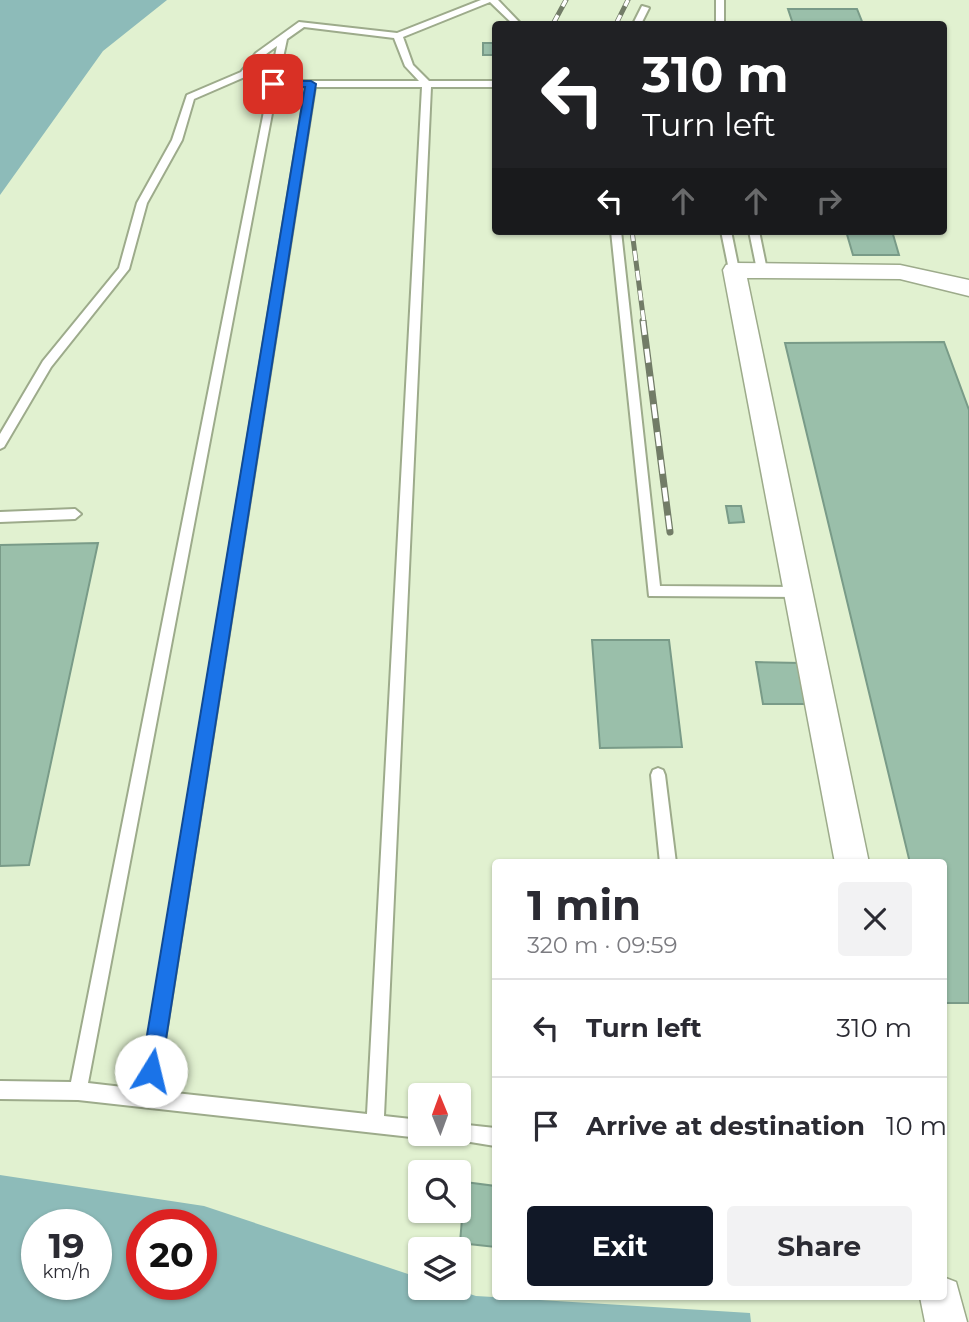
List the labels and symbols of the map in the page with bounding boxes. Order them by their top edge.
pin [243,54,303,114]
position arrow [114,1034,188,1108]
north arrow [408,1083,471,1146]
speed limit sign: 20 [126,1209,217,1300]

